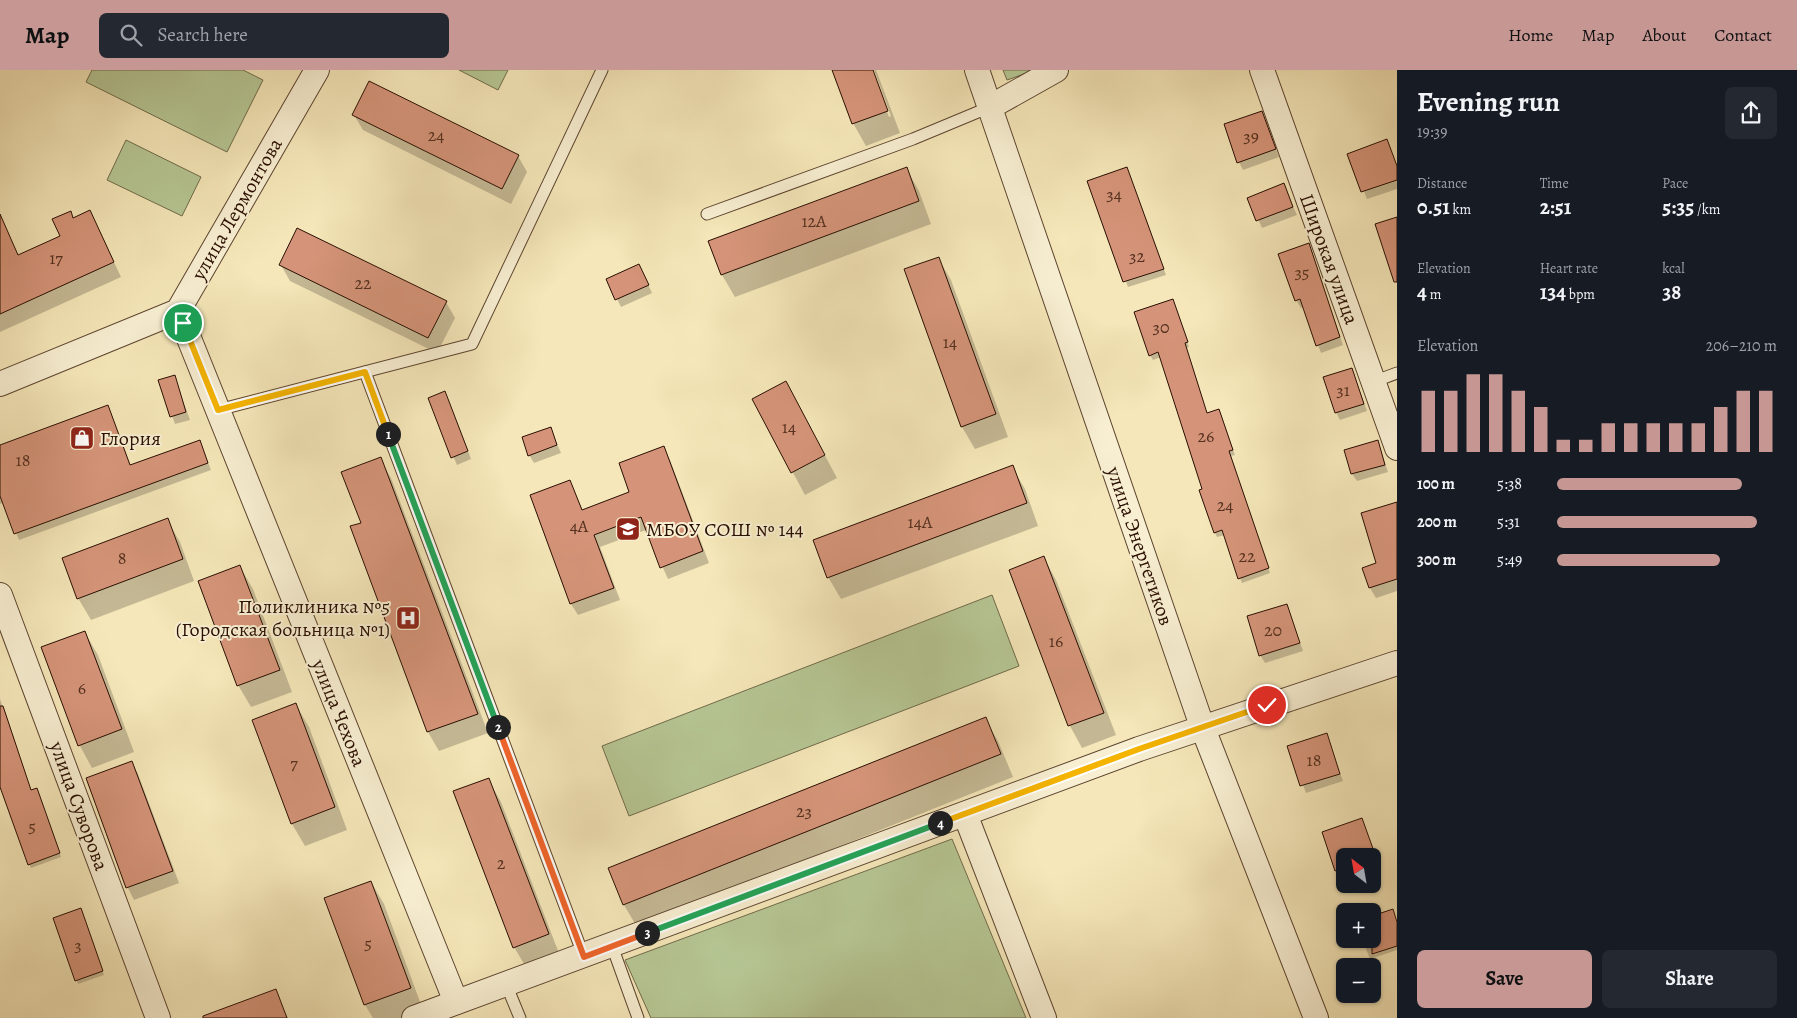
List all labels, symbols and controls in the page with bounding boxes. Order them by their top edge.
search box [99,13,449,58]
text: Map [25,19,69,51]
icon: search [117,21,145,49]
text: Search here [157,22,248,48]
text: Home [1508,23,1553,47]
text: Map [1581,23,1614,47]
text: About [1642,23,1686,47]
text: Contact [1714,23,1772,47]
text: Evening run [1417,83,1560,121]
button: share [1725,87,1777,139]
text: 19:39 [1417,121,1448,143]
house number: 24 [428,123,444,147]
house number: 39 [1243,124,1259,148]
street label: улица Лермонтова [185,132,289,286]
text: Distance [1417,174,1467,193]
text: Time [1540,174,1569,193]
text: Pace [1662,174,1688,193]
house number: 34 [1106,182,1122,206]
street label: Широкая улица [1293,190,1365,329]
text: 0.51 [1417,193,1450,221]
text: 2:51 [1540,193,1571,221]
text: 5:35 [1662,193,1694,221]
text: km [1450,200,1471,219]
text: /km [1694,200,1720,219]
house number: 12А [801,209,827,233]
house number: 32 [1129,244,1145,268]
house number: 17 [49,246,63,270]
text: Elevation [1417,259,1471,278]
text: Heart rate [1540,259,1598,278]
text: kcal [1662,259,1685,278]
house number: 35 [1294,260,1310,284]
house number: 22 [354,271,372,295]
text: 4 [1417,278,1427,306]
text: 134 [1540,278,1566,306]
text: 38 [1662,278,1681,306]
text: m [1427,285,1441,304]
text: bpm [1566,285,1595,304]
pin [162,302,204,344]
icon: arrive [169,309,197,337]
house number: 30 [1152,315,1170,339]
house number: 14 [943,330,957,354]
text: Elevation [1417,335,1478,357]
text: 206–210 m [1706,335,1777,357]
house number: 31 [1336,378,1350,402]
house number: 14 [782,415,796,439]
pin: 1 [376,422,400,446]
house number: 26 [1198,424,1214,448]
shop icon: Глория [69,425,95,451]
place label: Глория [100,425,161,452]
text: 1 [386,425,391,444]
house number: 18 [16,448,30,472]
street label: улица Энергетиков [1100,462,1180,629]
text: 100 m [1417,473,1455,495]
text: 5:38 [1497,473,1522,495]
house number: 24 [1217,493,1233,517]
house number: 14А [908,510,933,534]
text: 200 m [1417,511,1457,533]
text: 5:31 [1497,511,1520,533]
house number: 4А [570,514,589,538]
school or university icon: МБОУ СОШ № 144 [615,516,641,542]
place label: МБОУ СОШ № 144 [646,516,804,543]
house number: 22 [1238,544,1256,568]
house number: 8 [118,546,126,570]
text: 300 m [1417,549,1456,571]
text: 5:49 [1497,549,1522,571]
place label: Поликлиника №5 (Городская больница №1) [176,593,390,643]
hospital icon: Поликлиника №5 (Городская больница №1) [395,605,421,631]
house number: 20 [1264,618,1282,642]
house number: 16 [1049,629,1063,653]
street label: улица Чехова [305,654,373,771]
house number: 6 [78,676,86,700]
pin [1246,684,1288,726]
icon: check [1253,691,1281,719]
pin: 2 [486,714,510,740]
text: 2 [495,718,502,737]
street label: улица Суворова [43,737,115,875]
house number: 18 [1307,748,1321,772]
house number: 7 [290,751,298,775]
house number: 23 [796,799,812,823]
pin: 4 [928,810,952,836]
house number: 5 [28,814,36,838]
text: 4 [937,814,944,833]
north arrow [1336,848,1381,892]
map controls [1336,848,1381,1003]
house number: 2 [497,851,506,875]
button: + [1336,903,1381,948]
pin: 3 [634,920,660,946]
text: 3 [644,924,651,943]
house number: 5 [364,931,372,955]
house number: 3 [74,933,82,957]
button: Save [1417,950,1592,1008]
button: Share [1602,950,1777,1008]
button: − [1336,958,1381,1003]

